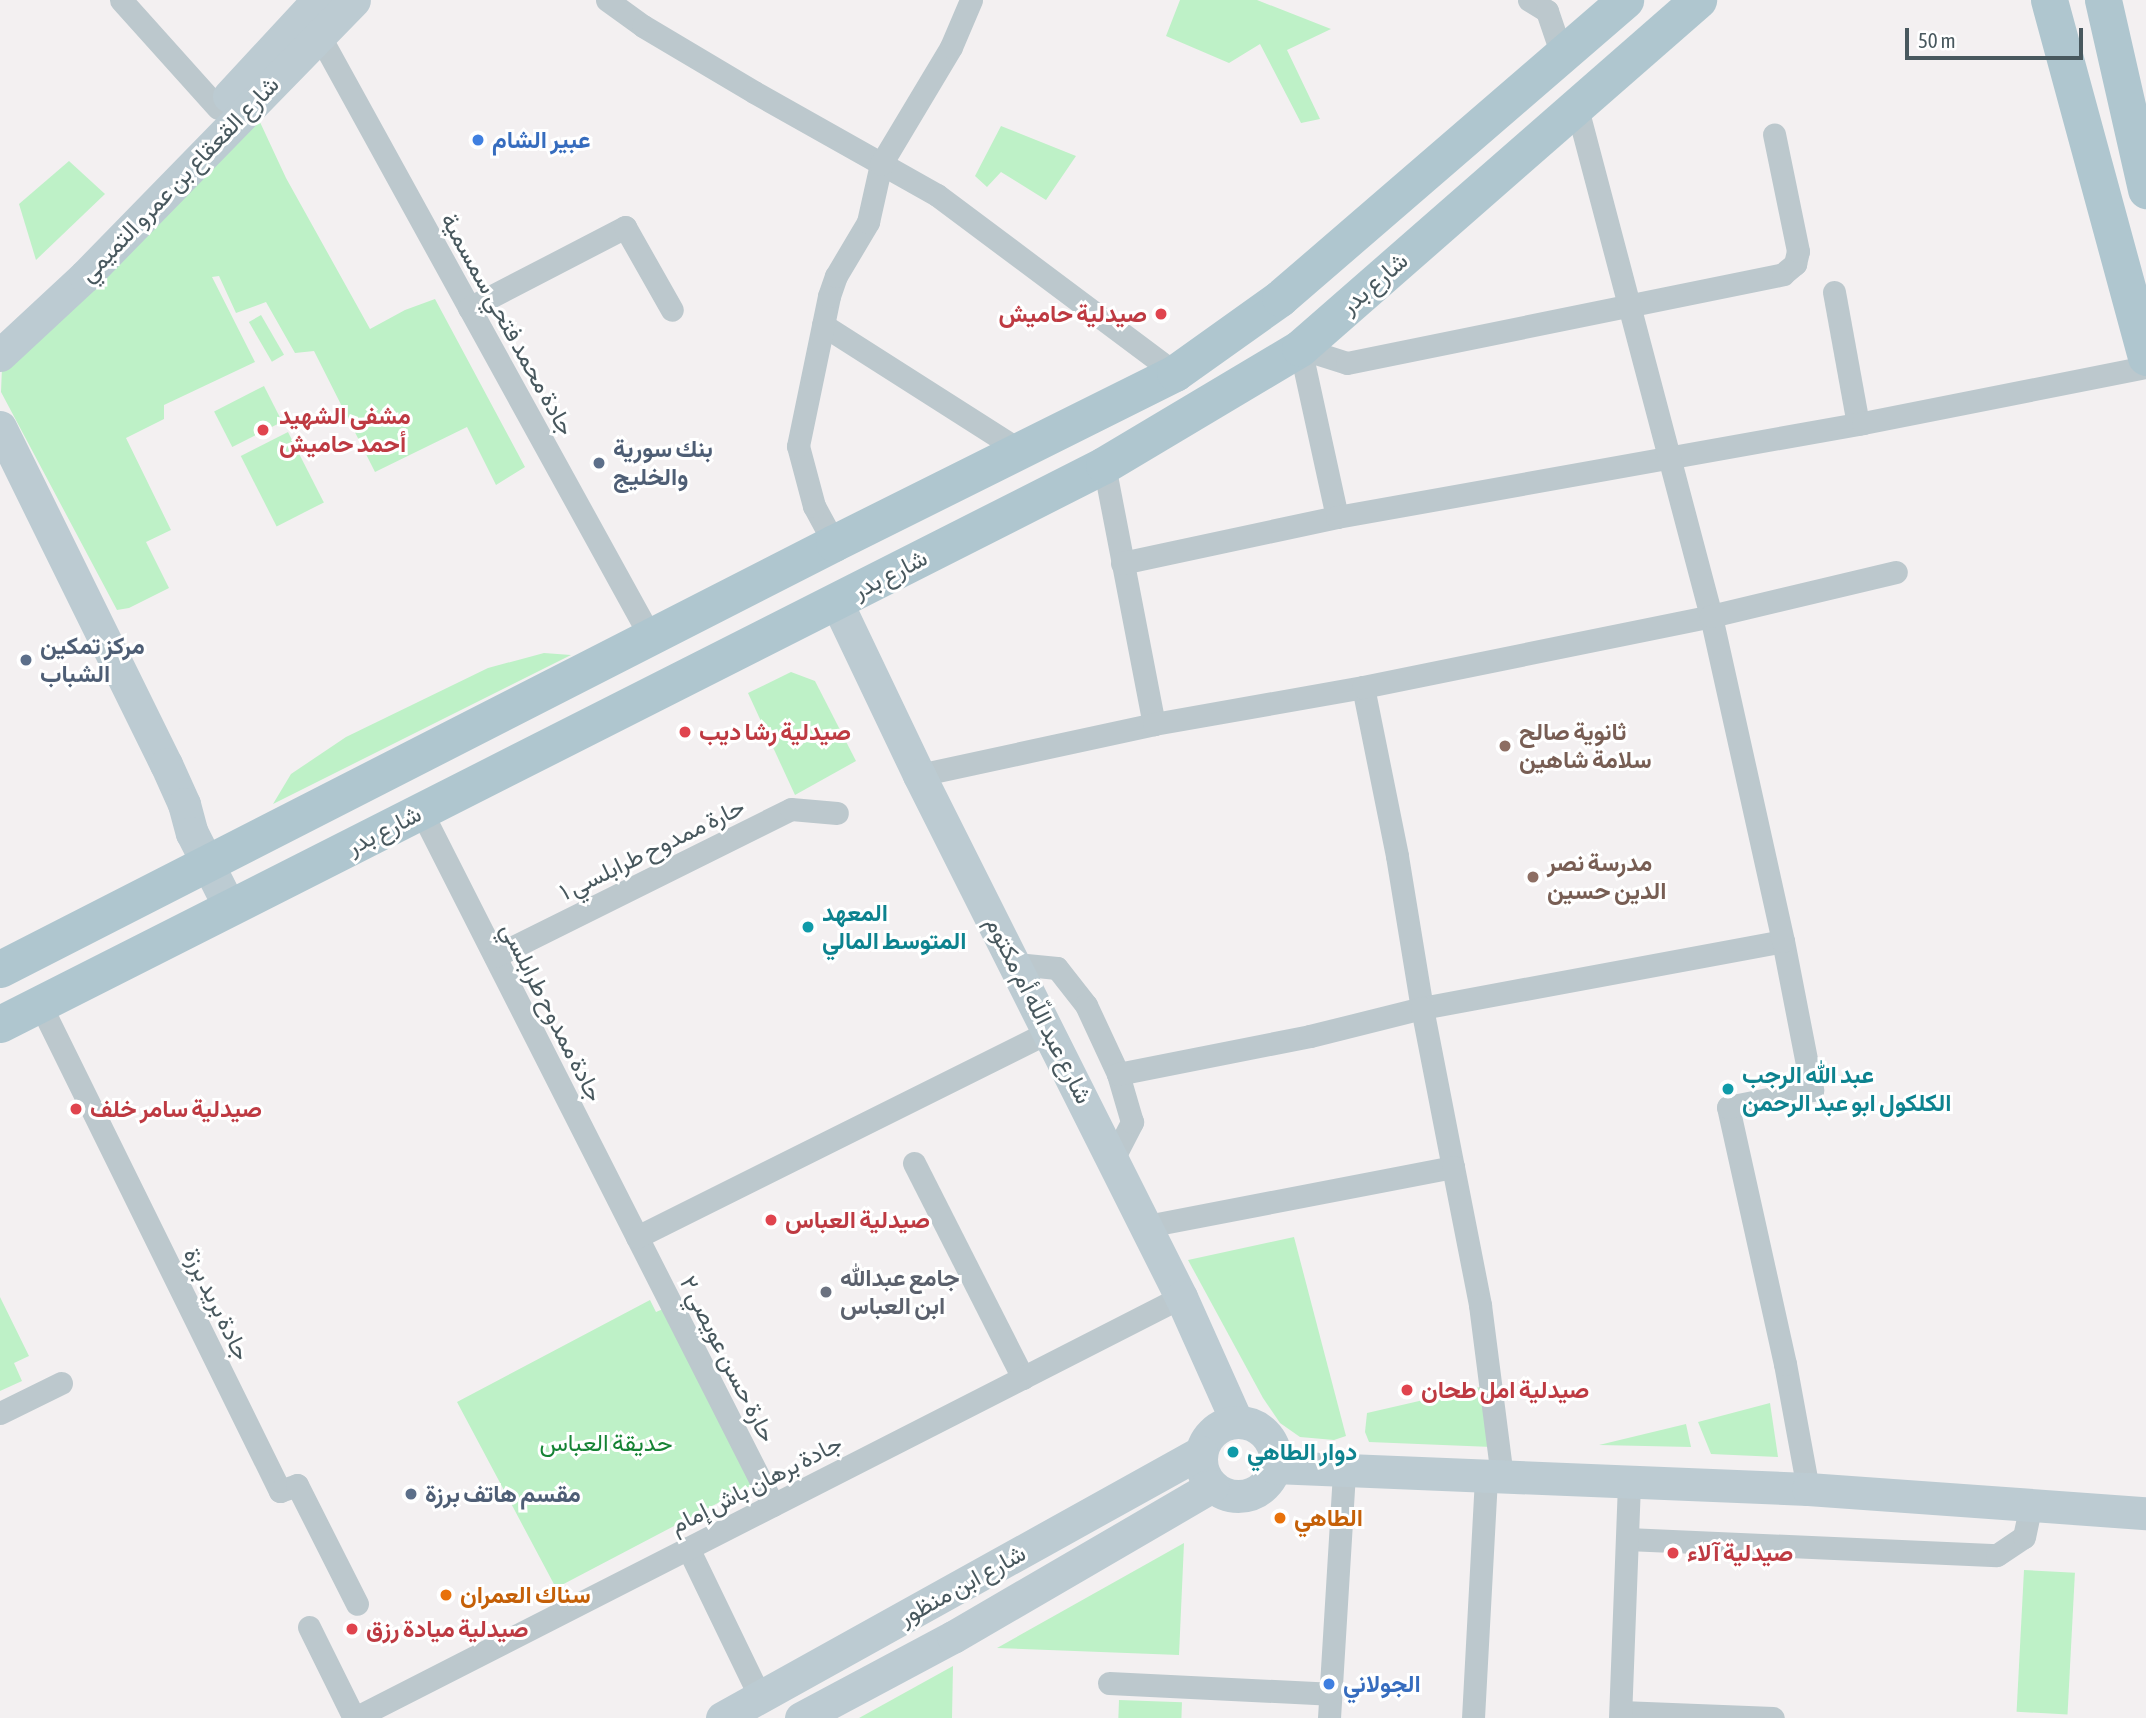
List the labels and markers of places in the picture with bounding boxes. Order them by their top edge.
place label: عبير الشام [492,126,590,154]
marker: عبير الشام [470,132,486,148]
place label: صيدلية حاميش [998,300,1147,328]
marker: صيدلية حاميش [1153,306,1169,322]
place label: مشفى الشهيد أحمد حاميش [279,402,411,458]
marker: مشفى الشهيد أحمد حاميش [253,420,273,440]
place label: بنك سورية والخليج [613,435,713,491]
marker: بنك سورية والخليج [591,455,607,471]
place label: مركز تمكين الشباب [40,632,145,688]
marker: مركز تمكين الشباب [18,652,34,668]
place label: صيدلية رشا ديب [699,718,851,746]
place label: ثانوية صالح سلامة شاهين [1519,718,1652,774]
marker: صيدلية رشا ديب [677,724,693,740]
marker: ثانوية صالح سلامة شاهين [1497,738,1513,754]
place label: مدرسة نصر الدين حسين [1547,849,1666,905]
marker: مدرسة نصر الدين حسين [1525,869,1541,885]
place label: المعهد المتوسط المالي [822,899,966,955]
marker: المعهد المتوسط المالي [800,919,816,935]
place label: عبد الله الرجب الكلكول ابو عبد الرحمن [1742,1061,1951,1117]
marker: عبد الله الرجب الكلكول ابو عبد الرحمن [1720,1081,1736,1097]
place label: صيدلية سامر خلف [90,1095,262,1123]
marker: صيدلية سامر خلف [68,1101,84,1117]
place label: صيدلية العباس [785,1206,930,1234]
marker: صيدلية العباس [763,1212,779,1228]
place label: جامع عبدالله ابن العباس [840,1264,959,1320]
marker: جامع عبدالله ابن العباس [818,1284,834,1300]
place label: صيدلية امل طحان [1421,1376,1589,1404]
marker: صيدلية امل طحان [1399,1382,1415,1398]
place label: دوار الطاهي [1247,1438,1357,1466]
marker: دوار الطاهي [1225,1444,1241,1460]
place label: مقسم هاتف برزة [425,1480,581,1508]
marker: مقسم هاتف برزة [403,1486,419,1502]
place label: الطاهي [1294,1504,1363,1532]
marker: الطاهي [1272,1510,1288,1526]
place label: صيدلية آلاء [1687,1539,1793,1567]
marker: صيدلية آلاء [1665,1545,1681,1561]
place label: سناك العمران [460,1581,591,1609]
marker: سناك العمران [438,1587,454,1603]
place label: صيدلية ميادة رزق [366,1615,529,1643]
marker: صيدلية ميادة رزق [344,1621,360,1637]
place label: الجولاني [1343,1670,1421,1698]
marker: الجولاني [1321,1676,1337,1692]

